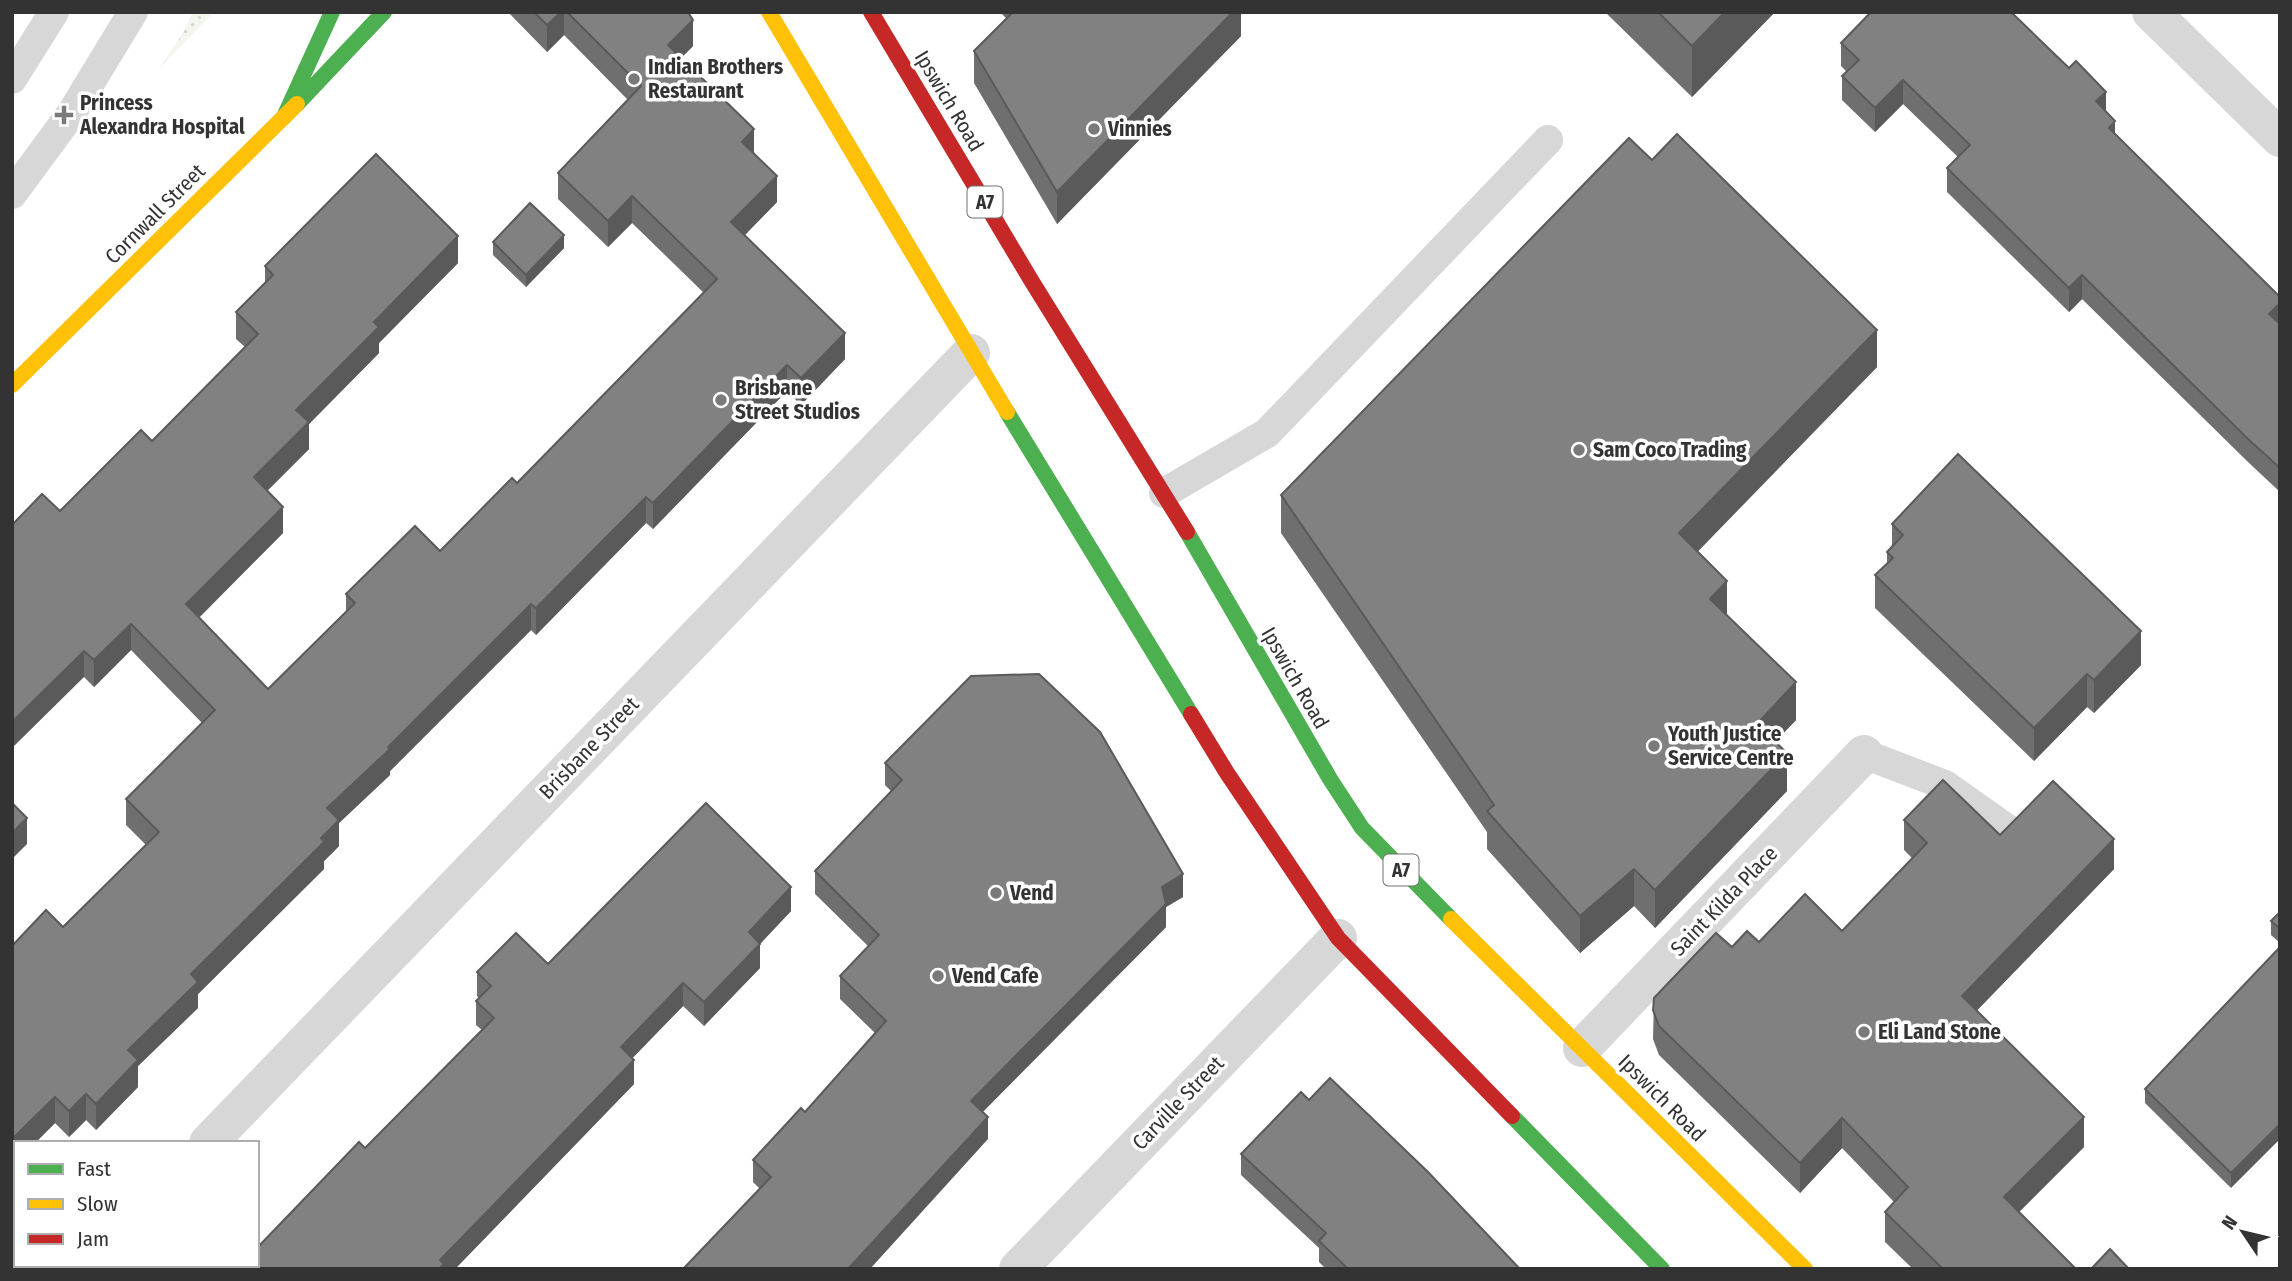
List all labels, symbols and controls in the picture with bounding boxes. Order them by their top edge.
street label: Ipswich Road [909,46,989,156]
place label: Indian Brothers Restaurant [648,54,783,104]
marker: Indian Brothers Restaurant [626,71,642,87]
place label: Princess Alexandra Hospital [79,90,245,140]
marker: Princess Alexandra Hospital [54,105,74,125]
place label: Vinnies [1107,116,1172,142]
marker: Vinnies [1086,121,1102,137]
street label: Cornwall Street [100,158,211,269]
road number: A7 [968,186,1002,218]
place label: Brisbane Street Studios [735,375,860,425]
marker: Brisbane Street Studios [713,392,729,408]
place label: Sam Coco Trading [1593,437,1747,463]
marker: Sam Coco Trading [1571,442,1587,458]
street label: Ipswich Road [1255,623,1335,733]
street label: Brisbane Street [534,691,644,805]
place label: Youth Justice Service Centre [1667,721,1794,771]
marker: Youth Justice Service Centre [1646,738,1662,754]
street label: Saint Kilda Place [1665,841,1783,961]
road number: A7 [1384,855,1418,886]
place label: Vend [1009,880,1054,906]
marker: Vend [988,885,1004,901]
place label: Vend Cafe [951,963,1039,989]
marker: Vend Cafe [930,968,946,984]
place label: Eli Land Stone [1878,1019,2001,1045]
marker: Eli Land Stone [1856,1024,1872,1040]
street label: Ipswich Road [1613,1049,1711,1147]
street label: Carville Street [1127,1050,1229,1155]
legend [14,1141,259,1267]
text: Fast [77,1156,111,1182]
text: Slow [77,1191,118,1217]
north arrow [2208,1197,2278,1267]
text: N [2217,1211,2242,1234]
text: Jam [77,1226,109,1252]

